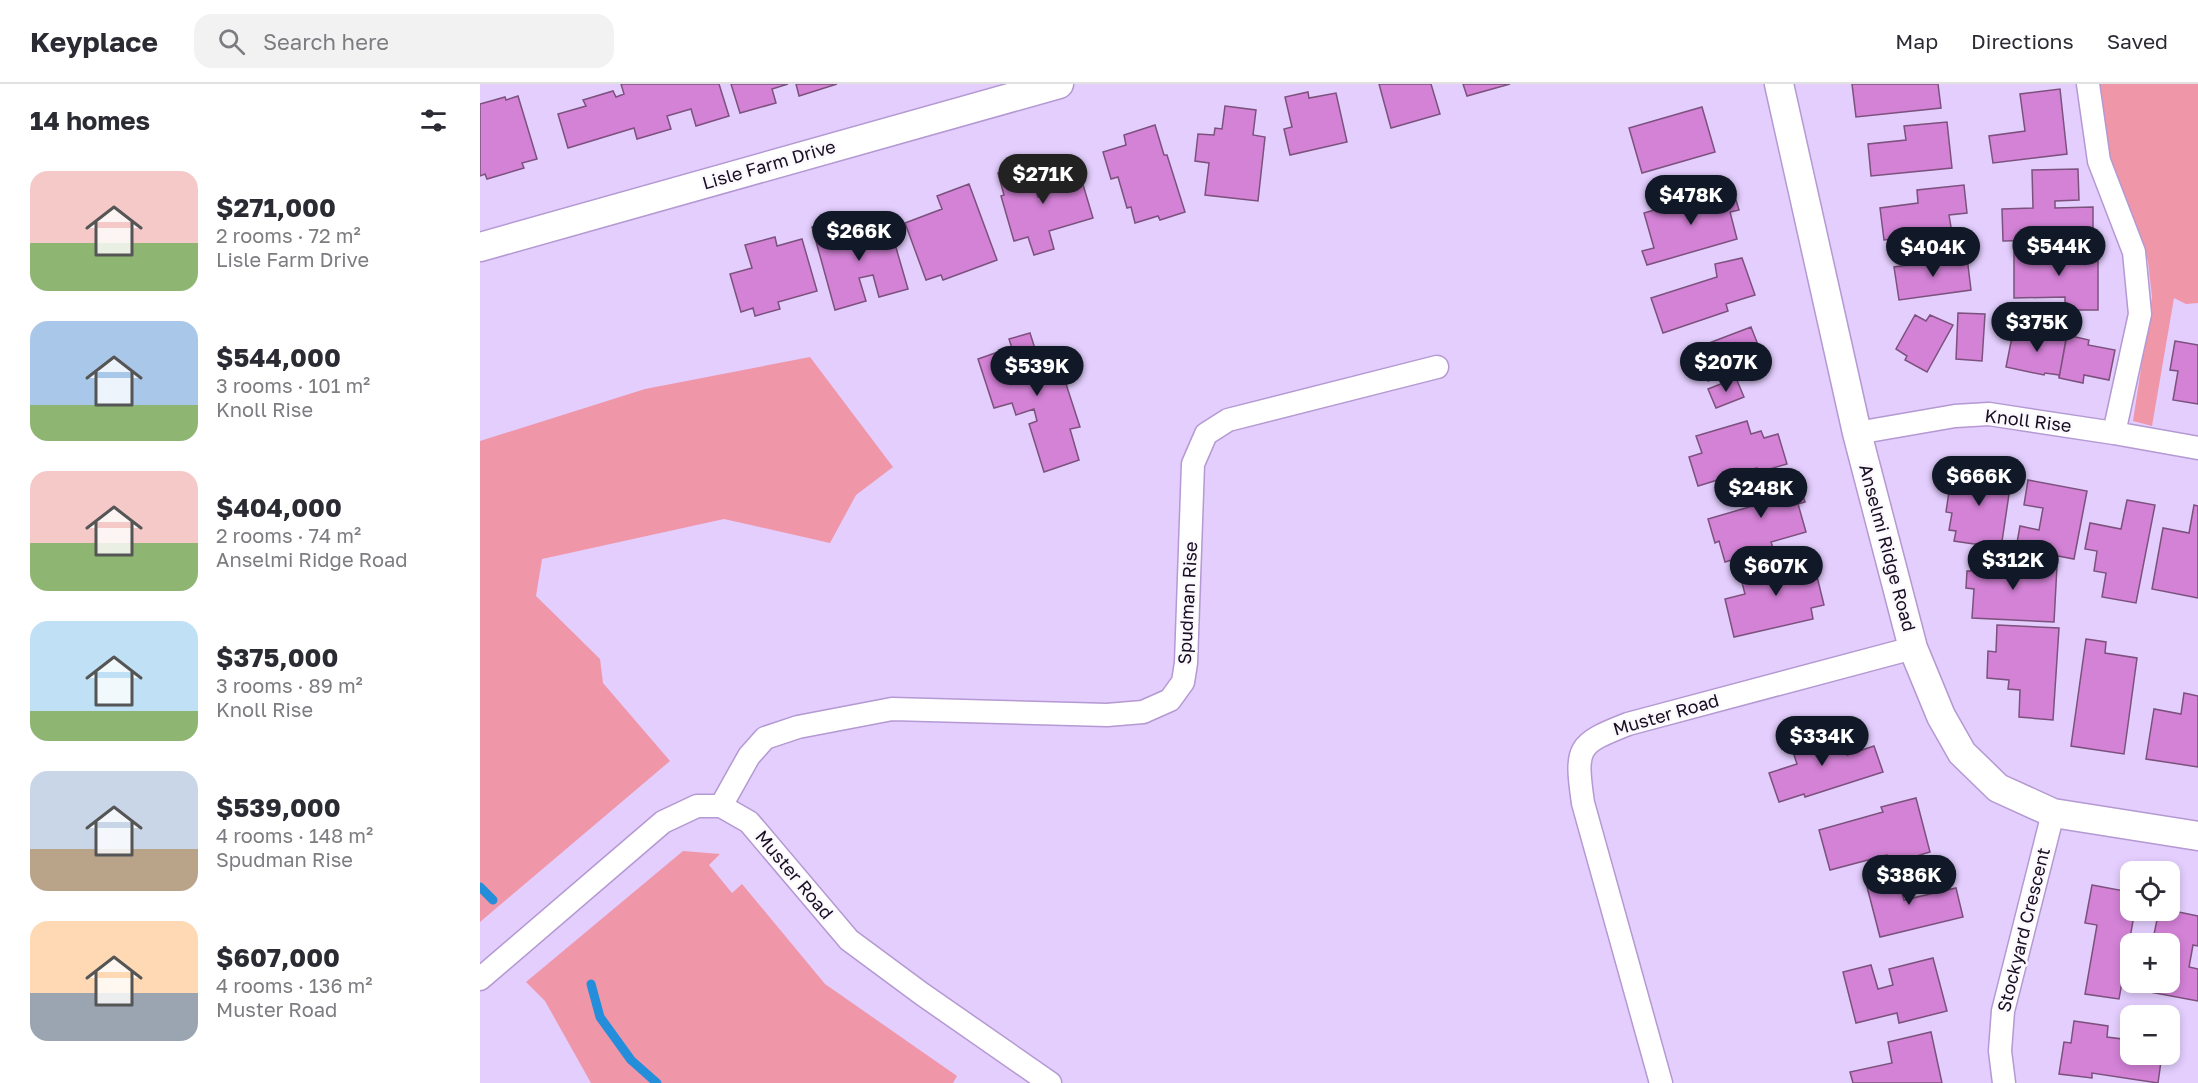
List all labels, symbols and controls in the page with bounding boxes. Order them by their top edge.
search box [194,14,614,68]
text: Keyplace [30,25,158,58]
icon: search [215,25,248,58]
text: Search here [263,28,389,55]
text: Map [1895,28,1938,54]
text: Directions [1971,28,2074,54]
text: Saved [2107,28,2168,54]
icon: filters [417,104,450,137]
text: 14 homes [30,105,150,136]
street label: Lisle Farm Drive [700,134,838,194]
pin: $271K [1001,154,1085,205]
text: $271K [1012,161,1074,185]
pin: $478K [1649,175,1733,226]
text: $478K [1659,182,1723,206]
text: $271,000 [216,192,336,223]
icon: home [78,195,150,267]
pin: $266K [817,211,901,262]
text: $266K [826,218,892,242]
text: 2 rooms · 72 m² [216,223,361,247]
pin: $544K [2017,226,2101,277]
pin: $404K [1891,227,1975,278]
text: $544K [2026,233,2092,257]
text: $404K [1900,234,1966,258]
text: Lisle Farm Drive [216,247,369,271]
pin: $375K [1995,302,2079,353]
text: $375K [2005,309,2069,333]
text: $544,000 [216,342,341,373]
pin: $207K [1684,342,1768,393]
icon: home [78,345,150,417]
pin: $539K [995,346,1079,397]
text: $207K [1694,349,1758,373]
text: $539K [1005,353,1070,377]
text: 3 rooms · 101 m² [216,373,370,397]
text: Knoll Rise [216,397,313,421]
street label: Knoll Rise [1983,404,2073,436]
pin: $666K [1937,456,2021,507]
street label: Anselmi Ridge Road [1855,462,1921,634]
text: $666K [1946,463,2012,487]
pin: $248K [1719,468,1803,519]
text: $248K [1728,475,1794,499]
text: $404,000 [216,492,342,523]
icon: home [78,495,150,567]
text: 2 rooms · 74 m² [216,523,361,547]
pin: $312K [1971,540,2055,591]
street label: Spudman Rise [1173,541,1201,665]
pin: $607K [1734,546,1818,597]
text: Anselmi Ridge Road [216,547,408,571]
text: $312K [1982,547,2044,571]
text: $607K [1744,553,1808,577]
text: $375,000 [216,642,338,673]
icon: home [78,645,150,717]
text: 3 rooms · 89 m² [216,673,363,697]
street label: Muster Road [1610,688,1721,740]
text: Knoll Rise [216,697,313,721]
pin: $334K [1780,716,1864,767]
text: $334K [1790,723,1854,747]
text: $539,000 [216,792,341,823]
icon: home [78,795,150,867]
text: 4 rooms · 148 m² [216,823,373,847]
street label: Muster Road [751,825,838,923]
street label: Stockyard Crescent [1992,845,2054,1014]
text: Spudman Rise [216,847,353,871]
pin: $386K [1867,855,1951,906]
map controls [2120,861,2180,1065]
button: locate [2120,861,2180,921]
text: $386K [1876,862,1942,886]
button: + [2120,933,2180,993]
text: $607,000 [216,942,340,973]
icon: home [78,945,150,1017]
text: 4 rooms · 136 m² [216,973,373,997]
text: Muster Road [216,997,337,1021]
button: − [2120,1005,2180,1065]

